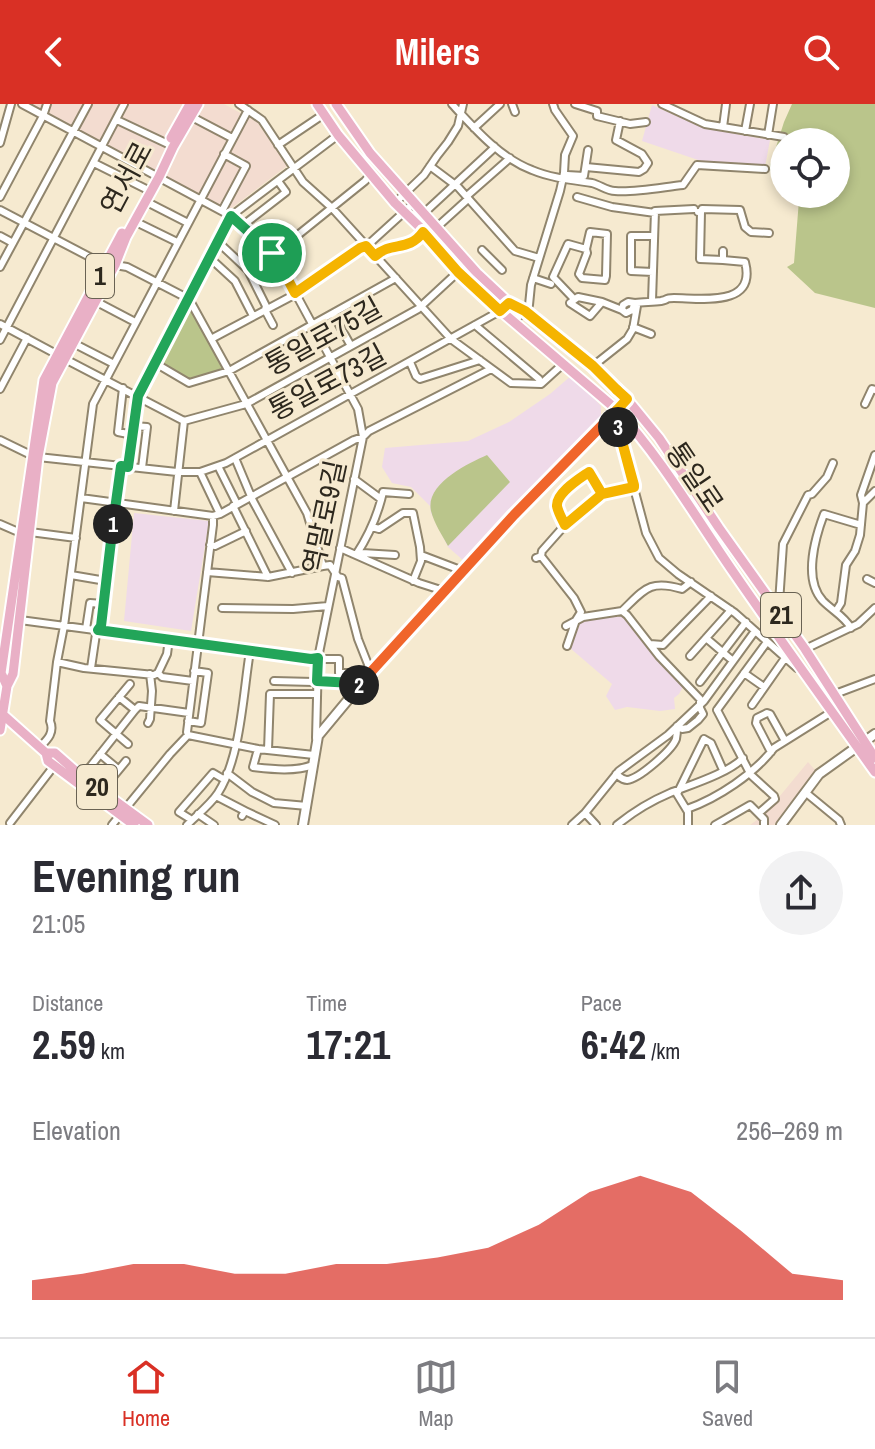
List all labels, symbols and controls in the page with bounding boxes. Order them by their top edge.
text: Milers [395,28,480,76]
icon: back [32,30,76,74]
icon: search [799,30,843,74]
map controls [770,128,850,208]
button: locate [770,128,850,208]
street label: 연서로 [91,135,161,221]
pin [238,219,306,287]
icon: arrive [250,231,294,275]
road number: 1 [86,254,114,298]
street label: 통일로75길 [258,288,388,384]
street label: 통일로73길 [261,335,393,429]
pin: 3 [598,407,638,447]
text: 3 [613,412,623,442]
street label: 통일로 [658,434,732,520]
street label: 역말로9길 [293,456,355,578]
pin: 1 [93,504,133,544]
text: 1 [108,509,118,539]
road number: 21 [761,593,801,637]
pin: 2 [339,665,379,705]
text: 2 [354,670,364,700]
road number: 20 [77,765,117,809]
text: Evening run [32,846,241,906]
button: share [759,851,843,935]
text: 21:05 [32,906,85,941]
text: Distance [32,988,103,1018]
text: Time [306,988,347,1018]
text: Pace [581,988,622,1018]
text: 2.59 [32,1018,96,1071]
text: 17:21 [306,1018,390,1071]
text: 6:42 [581,1018,646,1071]
text: km [96,1036,125,1066]
text: /km [646,1036,680,1066]
text: Elevation [32,1113,121,1148]
text: 256–269 m [736,1113,843,1148]
tab: Home [122,1355,170,1433]
tab: Map [414,1355,458,1433]
tab: Saved [702,1355,753,1433]

